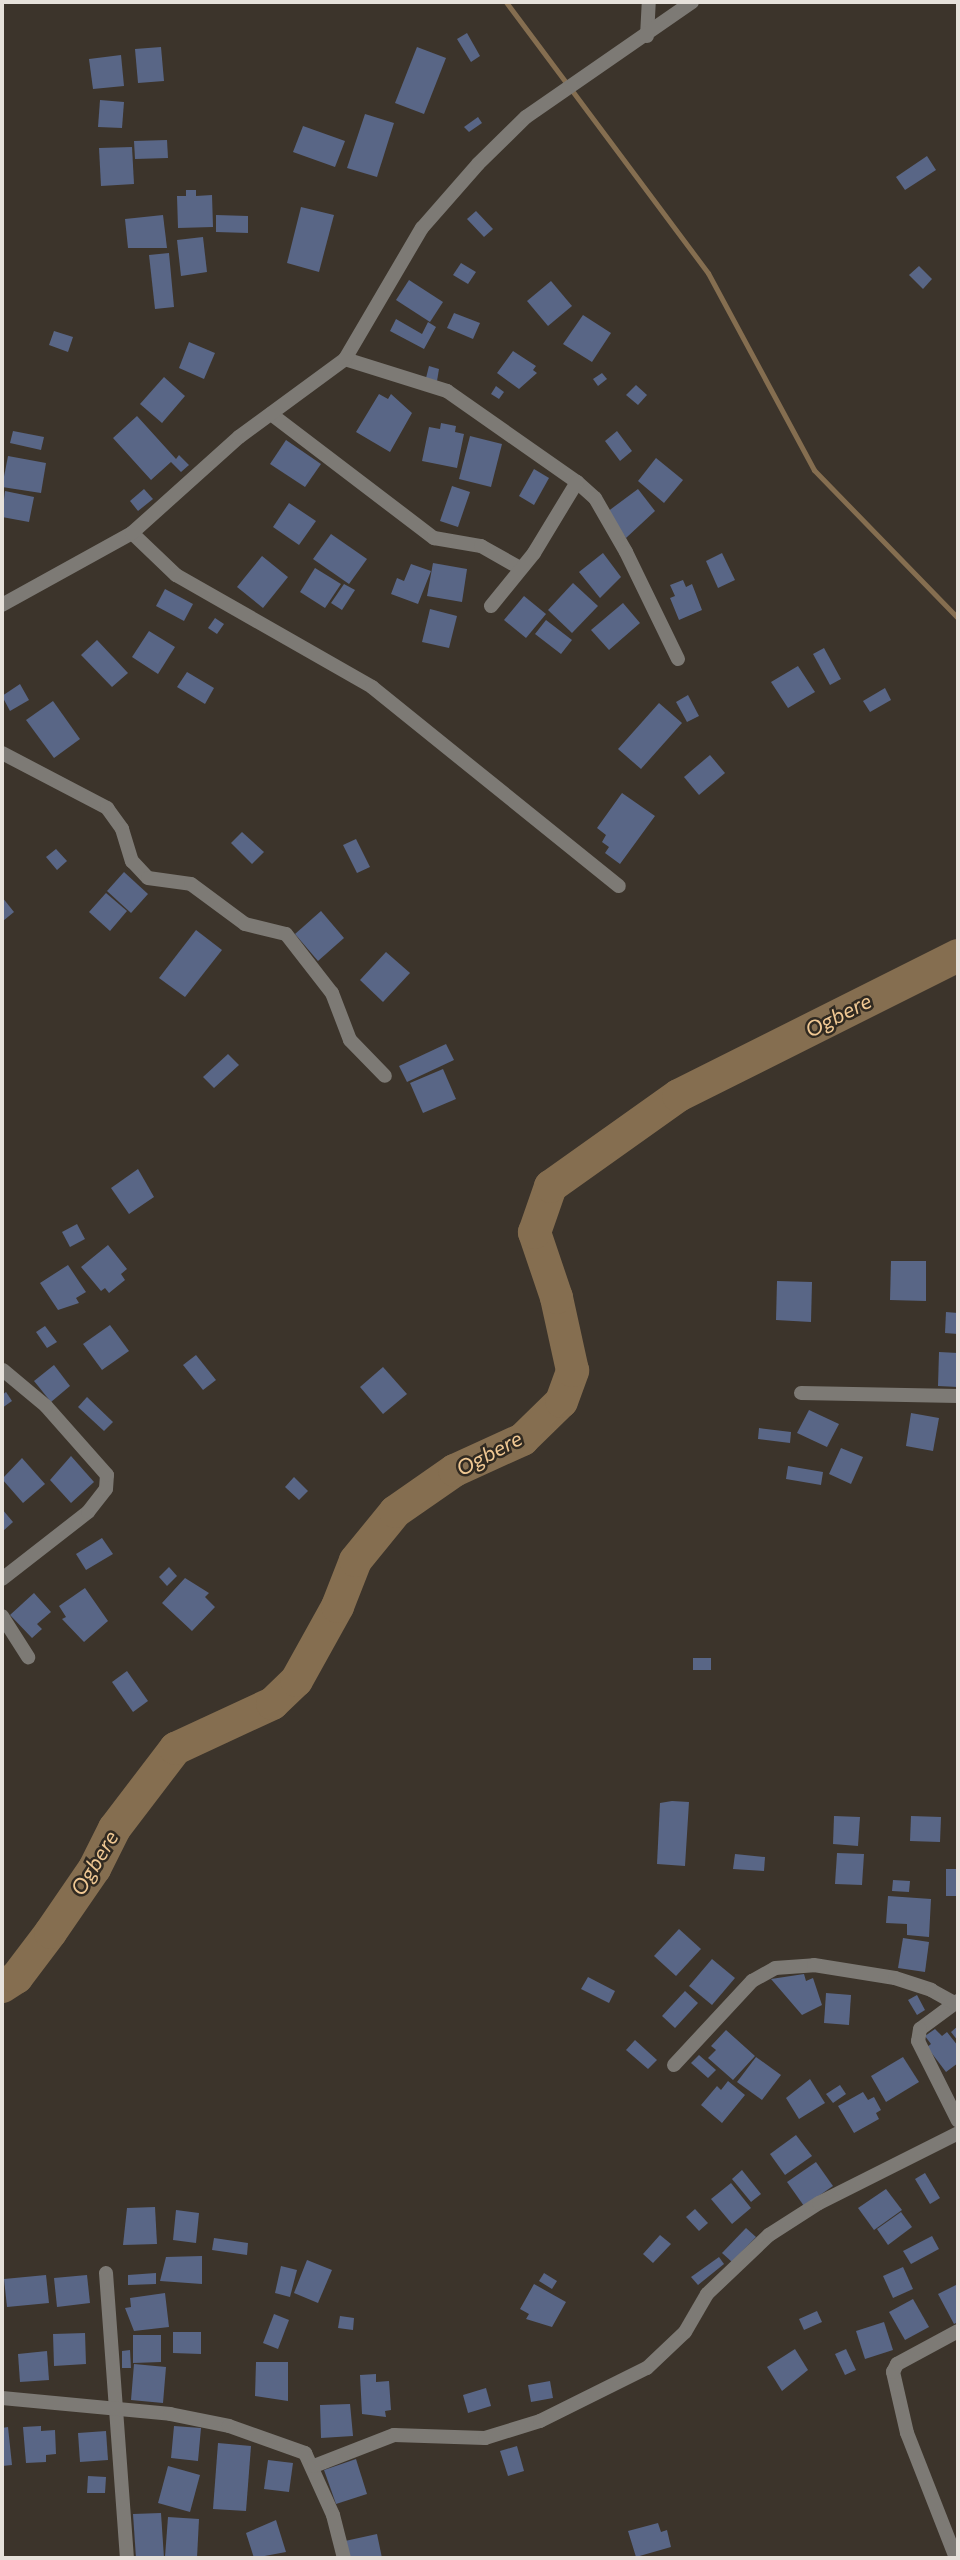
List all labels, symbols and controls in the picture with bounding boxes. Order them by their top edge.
water label: Ogbere [801,988,875,1042]
water label: Ogbere [452,1425,526,1481]
water label: Ogbere [65,1826,123,1900]

